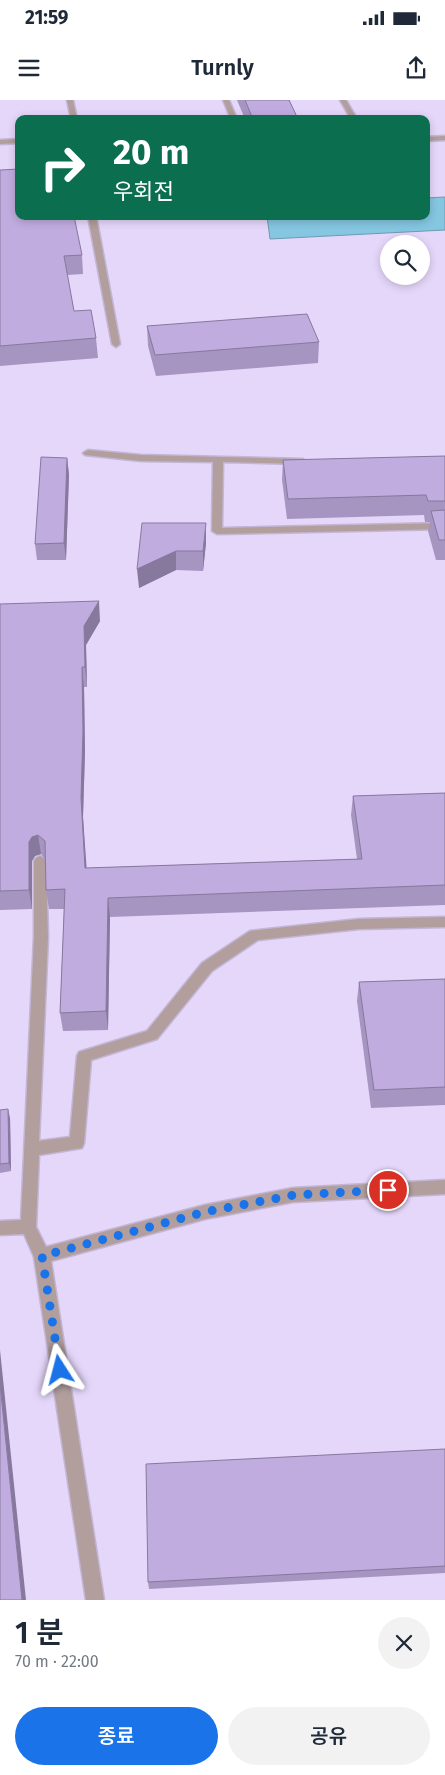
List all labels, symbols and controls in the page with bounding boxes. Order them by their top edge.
text: 21:59 [25,6,68,29]
icon: menu [15,54,43,82]
text: Turnly [191,54,254,81]
icon: share [402,54,430,82]
text: 20 m [113,131,189,173]
icon: right [30,135,95,200]
text: 우회전 [113,178,174,205]
map controls [380,235,430,285]
button: search [380,235,430,285]
pin [367,1169,409,1211]
icon: arrive [374,1176,402,1204]
position arrow [33,1343,85,1395]
text: 1 분 [15,1615,64,1651]
button: close [378,1617,430,1669]
text: 70 m · 22:00 [15,1652,99,1671]
button: 종료 [15,1707,218,1765]
button: 공유 [228,1707,430,1765]

